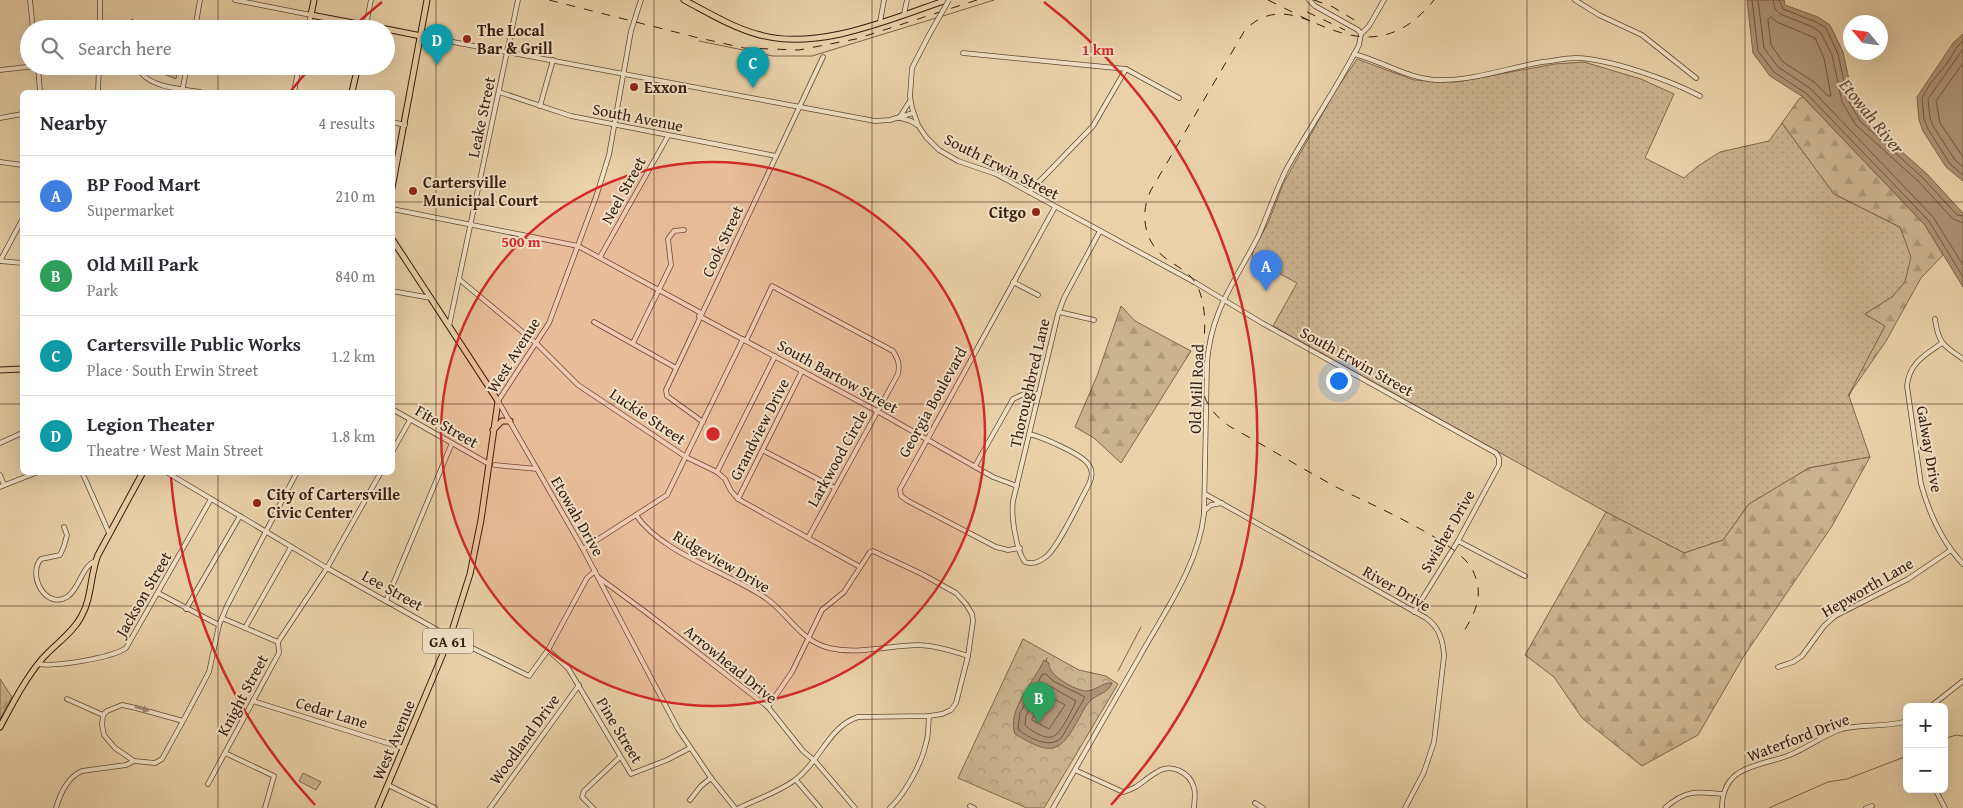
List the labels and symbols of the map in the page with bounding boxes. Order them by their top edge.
north arrow [1843,15,1888,60]
place label: The Local Bar & Grill [477,18,553,60]
pin: D [421,24,453,65]
marker: The Local Bar & Grill [461,33,473,45]
text: 1 km [1082,39,1114,60]
pin: C [737,47,769,88]
water label: Etowah River [1832,72,1912,161]
street label: Leake Street [461,74,501,160]
place label: Exxon [644,75,688,99]
marker: Exxon [628,81,640,93]
street label: South Avenue [591,96,685,138]
street label: South Erwin Street [940,127,1064,206]
street label: Neel Street [595,152,652,228]
place label: Cartersville Municipal Court [423,170,539,212]
marker: Cartersville Municipal Court [407,185,419,197]
place label: Citgo [989,200,1026,224]
street label: Cook Street [695,201,749,281]
marker: Citgo [1030,206,1042,218]
text: 500 m [501,231,541,252]
pin: A [1250,250,1282,291]
street label: West Avenue [480,313,546,397]
street label: Thoroughbred Lane [1002,316,1056,450]
street label: South Erwin Street [1296,320,1418,402]
street label: South Bartow Street [773,333,903,419]
street label: Georgia Boulevard [892,342,973,462]
street label: Old Mill Road [1182,343,1210,434]
your location [1326,368,1352,394]
street label: Grandview Drive [723,374,795,484]
street label: Luckie Street [605,382,691,451]
street label: Fite Street [411,398,483,454]
street label: Galway Drive [1911,404,1949,494]
street label: Larkwood Circle [800,405,874,511]
centre of rings [704,425,722,443]
street label: Etowah Drive [545,472,611,560]
place label: City of Cartersville Civic Center [267,482,400,524]
street label: Swisher Drive [1413,485,1481,577]
marker: City of Cartersville Civic Center [251,497,263,509]
street label: Ridgeview Drive [669,523,775,599]
street label: Jackson Street [108,547,177,643]
street label: Hepworth Lane [1817,551,1917,623]
street label: River Drive [1359,559,1435,617]
street label: Lee Street [358,563,428,617]
street label: Arrowhead Drive [679,619,783,709]
road number: GA 61 [423,628,473,654]
street label: Knight Street [210,650,274,740]
pin: B [1023,682,1055,723]
street label: Woodland Drive [483,689,565,789]
street label: Cedar Lane [293,690,371,734]
street label: Pine Street [591,692,649,768]
street label: West Avenue [365,696,421,784]
one-way arrow [134,706,149,714]
street label: Waterford Drive [1743,706,1853,768]

